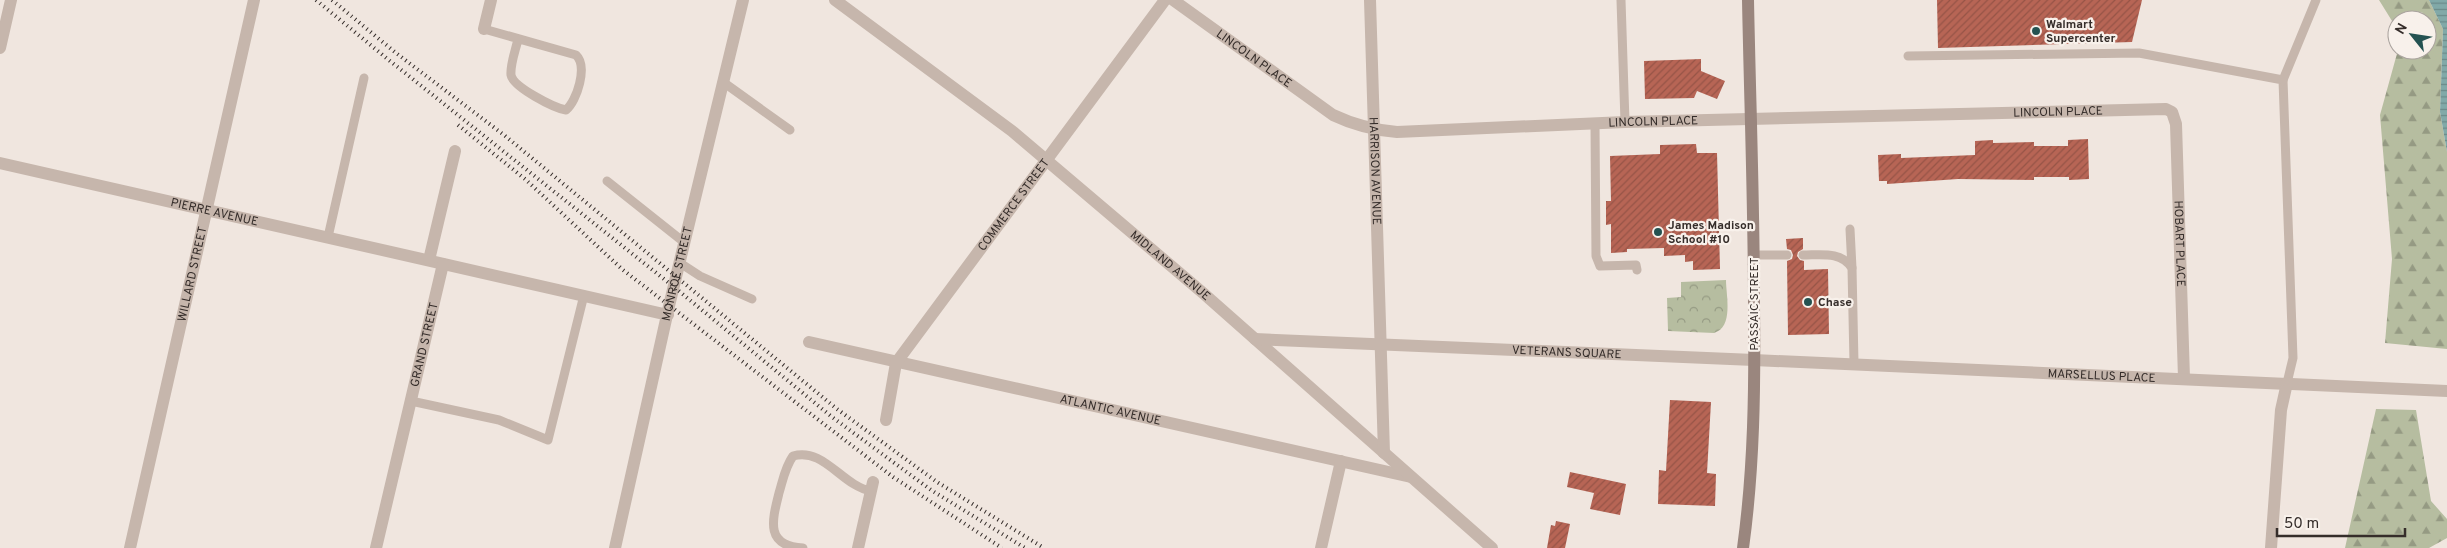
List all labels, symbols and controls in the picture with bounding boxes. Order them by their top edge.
north arrow [2387,10,2437,60]
place label: Walmart Supercenter [2046,17,2115,47]
text: N [2392,21,2412,38]
marker: Walmart Supercenter [2030,25,2042,37]
street label: LINCOLN PLACE [1212,26,1295,92]
street label: LINCOLN PLACE [2013,104,2103,122]
street label: LINCOLN PLACE [1608,113,1698,132]
street label: HARRISON AVENUE [1365,117,1384,225]
street label: COMMERCE STREET [975,156,1054,255]
street label: PIERRE AVENUE [169,195,260,230]
street label: HOBART PLACE [2169,200,2188,287]
place label: James Madison School #10 [1668,218,1754,248]
street label: WILLARD STREET [174,225,212,323]
street label: MONROE STREET [659,225,697,323]
marker: James Madison School #10 [1652,226,1664,238]
street label: MIDLAND AVENUE [1126,227,1213,305]
street label: PASSAIC STREET [1747,257,1763,351]
place label: Chase [1818,295,1852,311]
marker: Chase [1802,296,1814,308]
street label: GRAND STREET [407,301,443,389]
street label: VETERANS SQUARE [1511,343,1622,363]
street label: MARSELLUS PLACE [2047,366,2156,387]
street label: ATLANTIC AVENUE [1058,391,1162,430]
scale bar [2277,506,2404,538]
text: 50 m [2284,515,2319,534]

